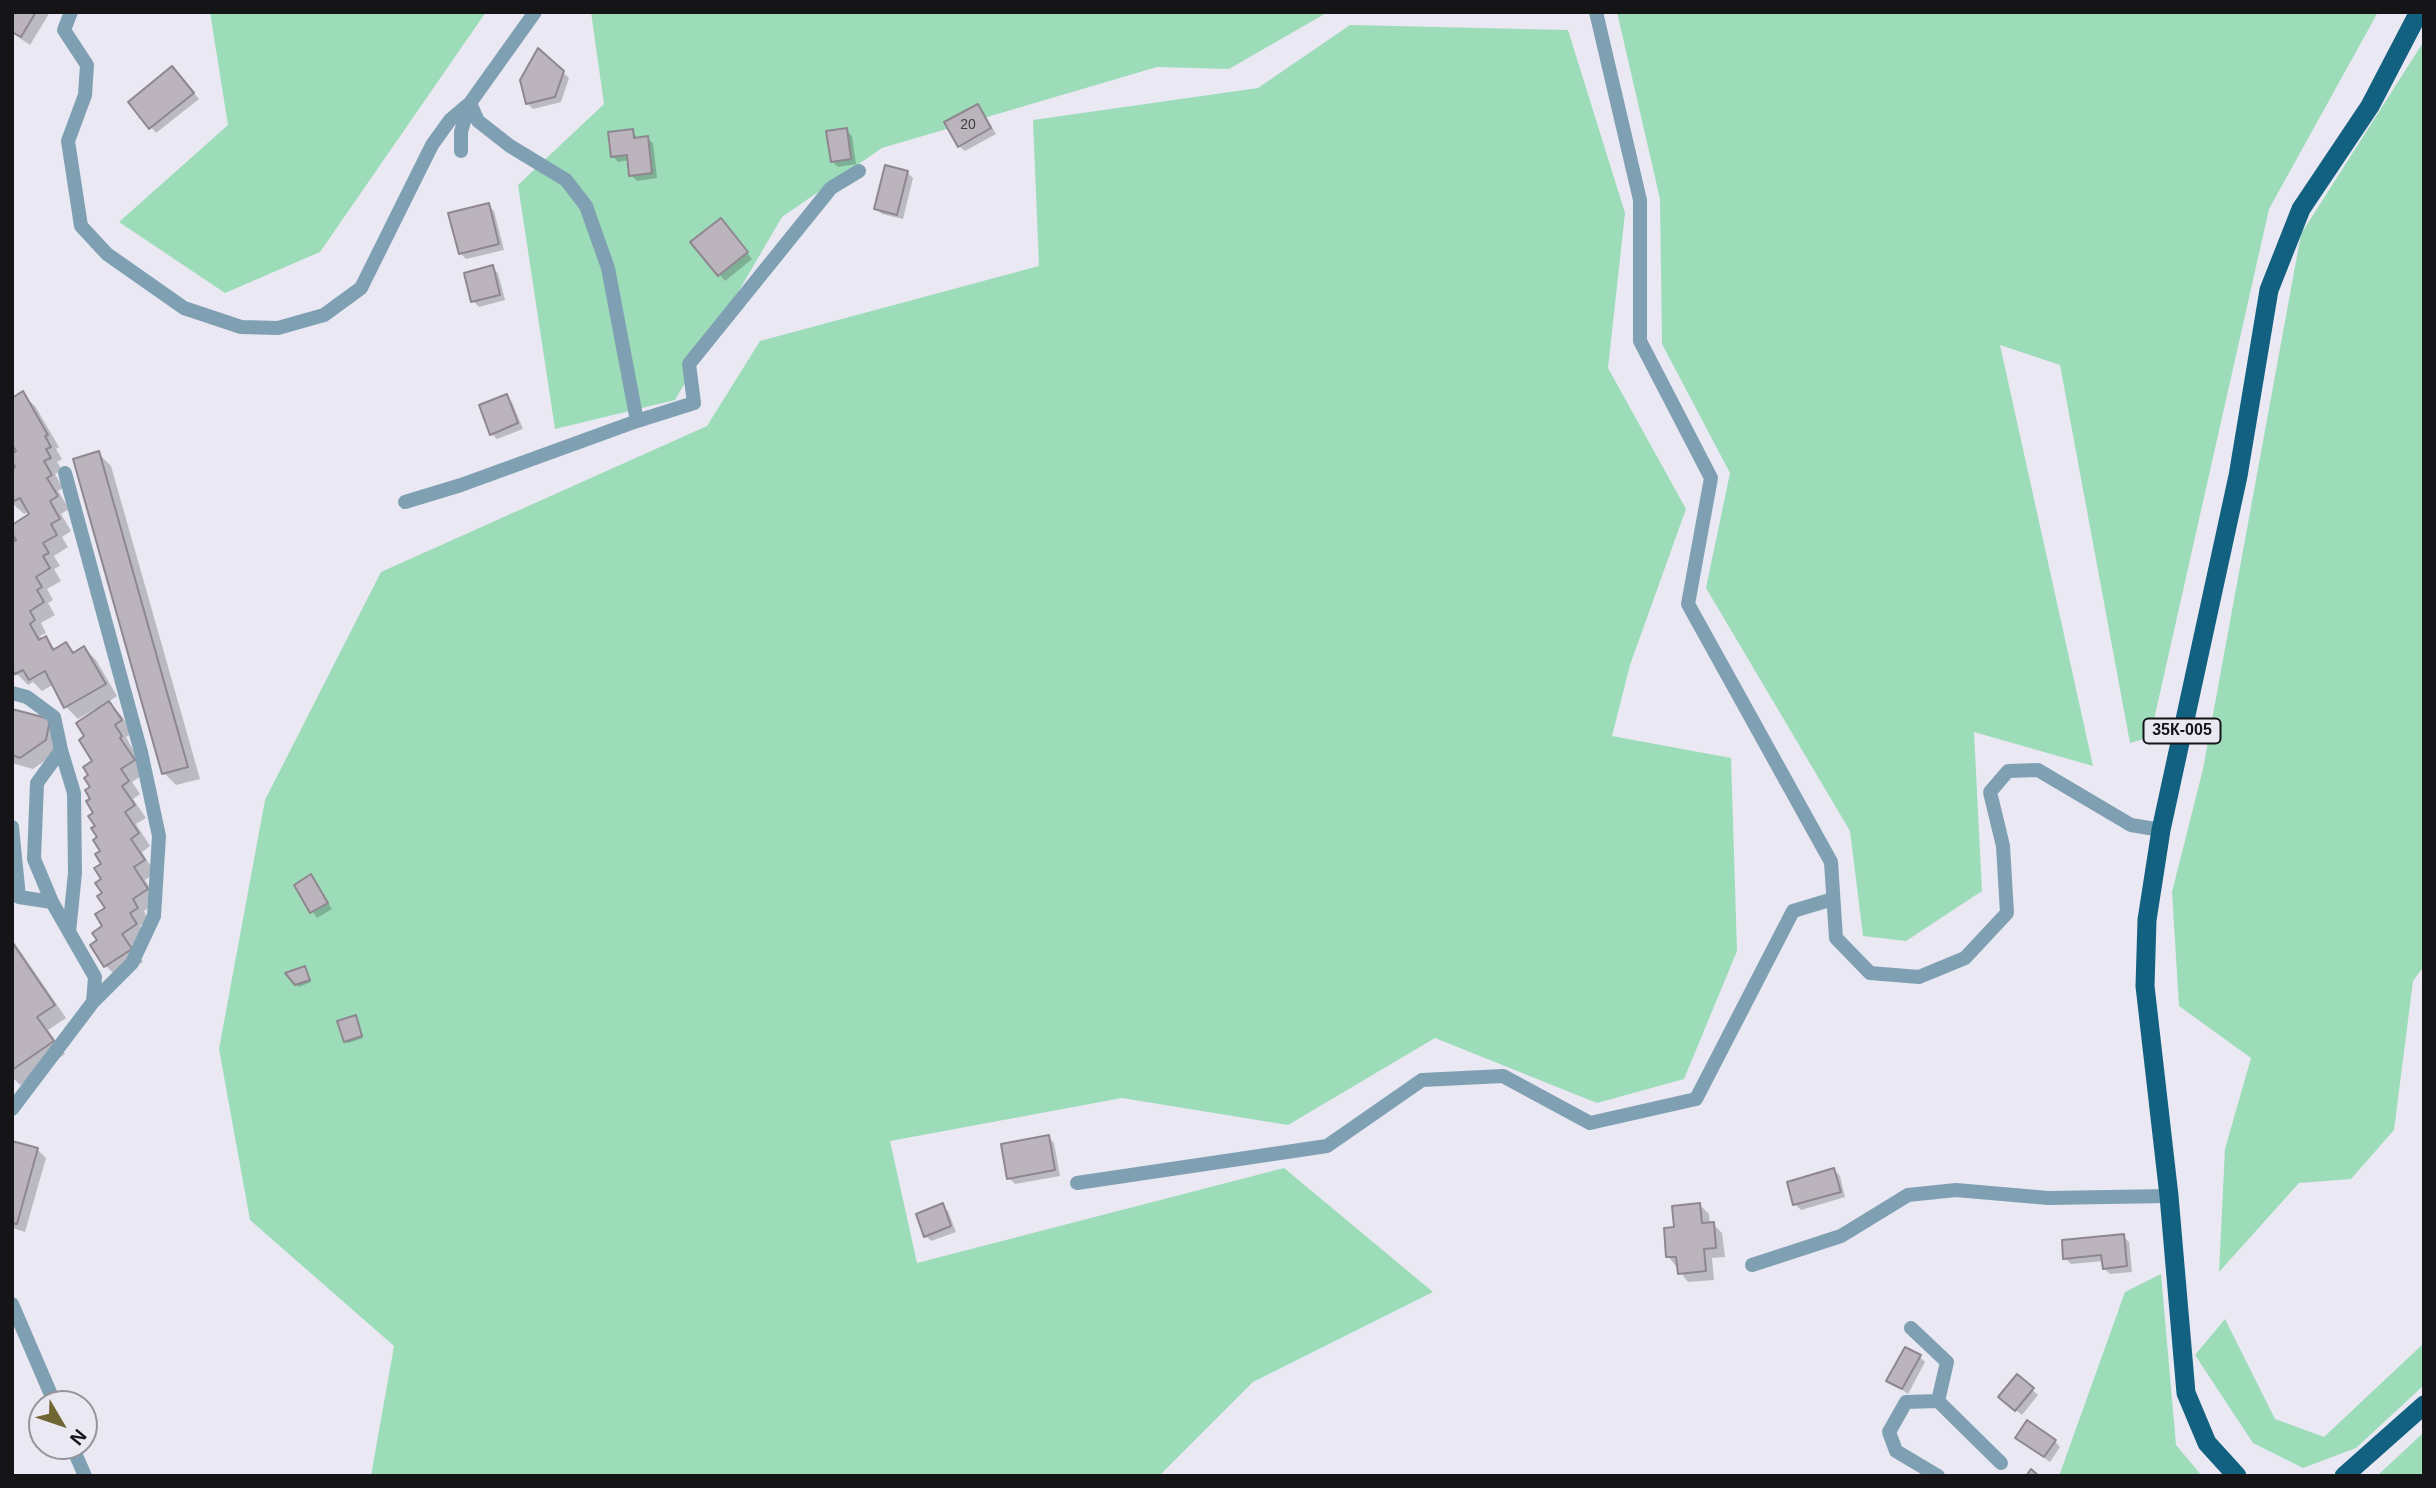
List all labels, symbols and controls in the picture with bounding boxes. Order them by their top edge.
house number: 20 [960,117,976,133]
road number: 35К-005 [2144,718,2220,744]
north arrow [28,1390,98,1460]
text: N [66,1425,91,1449]

